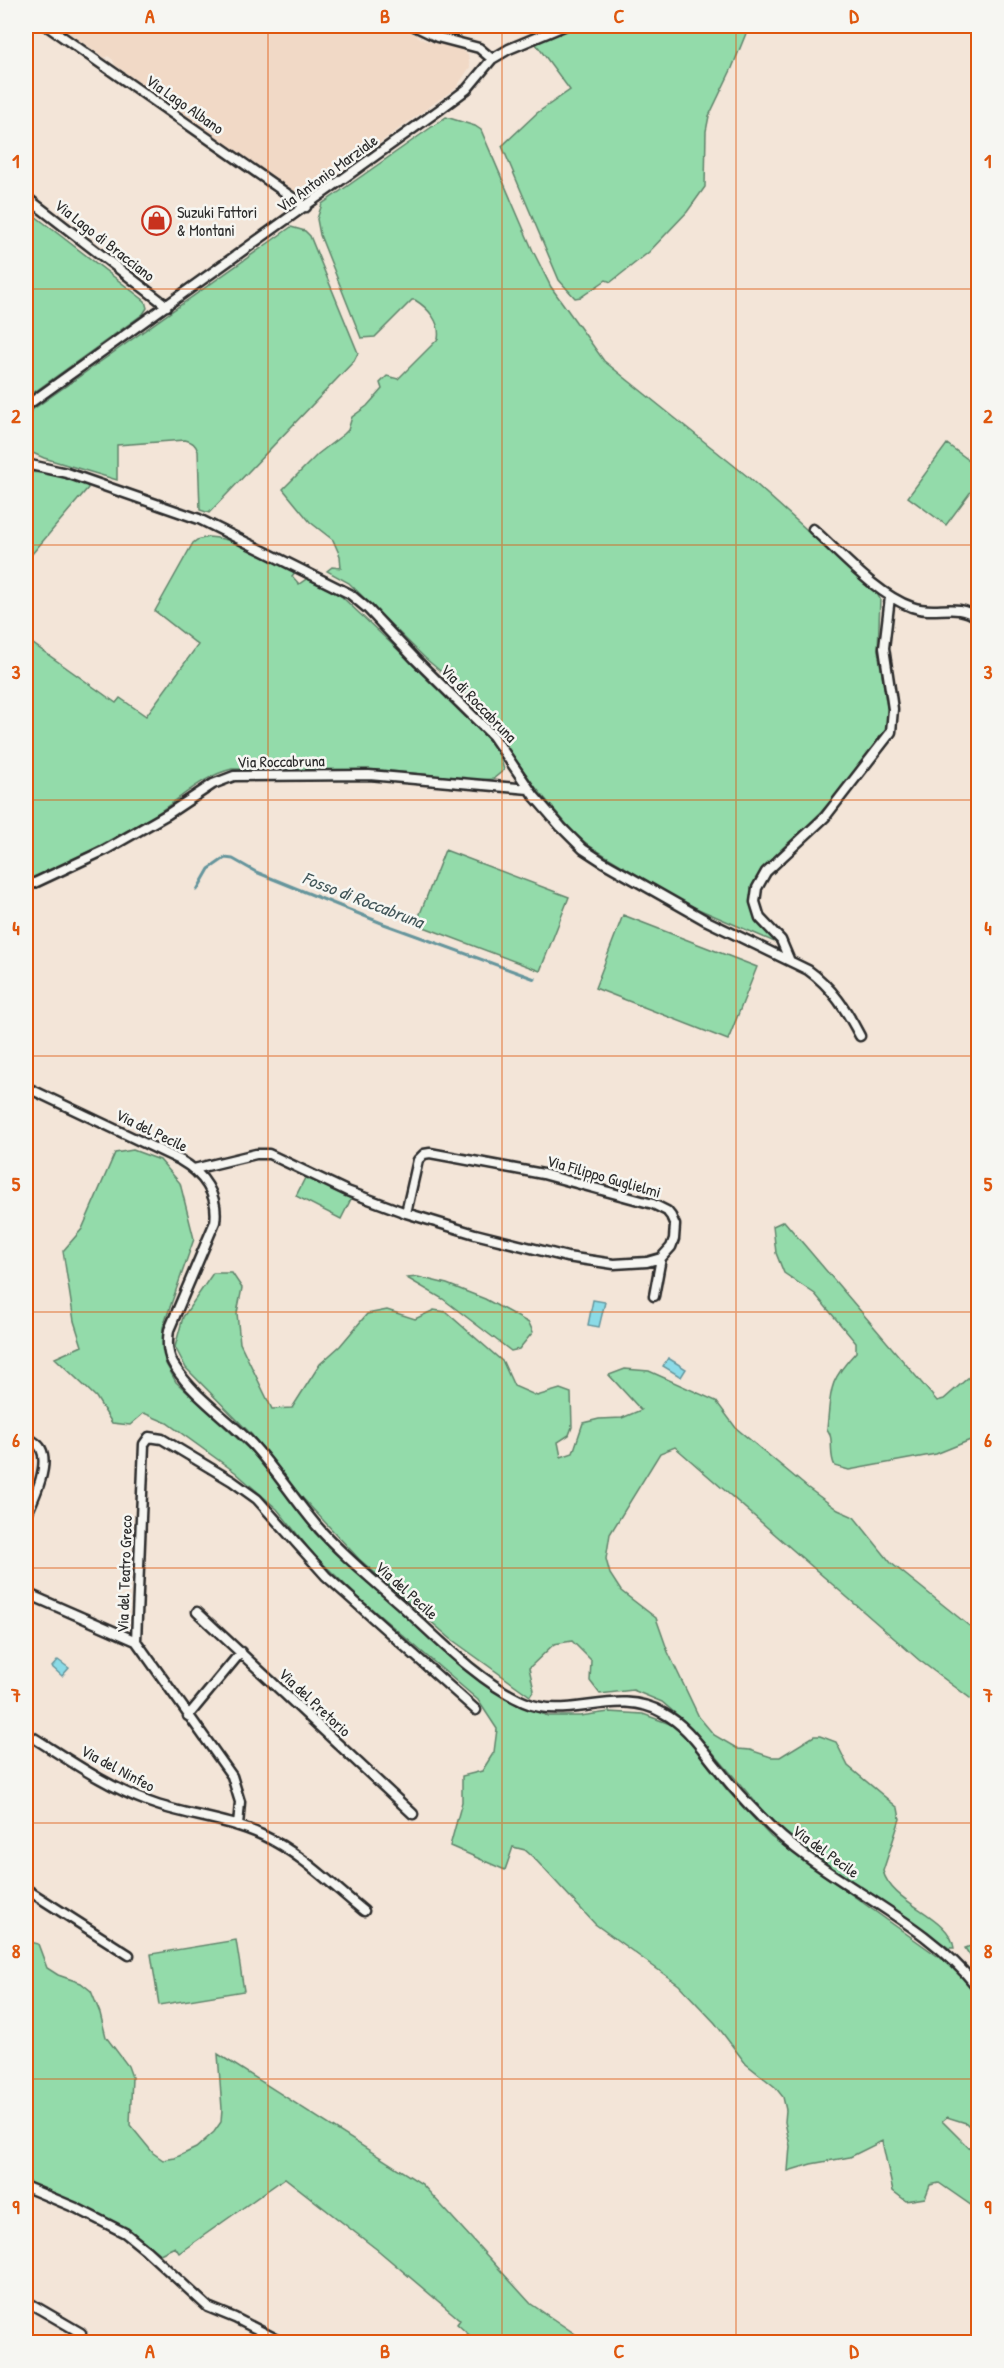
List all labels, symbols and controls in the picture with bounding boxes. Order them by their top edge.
text: A [145,2,155,29]
text: B [380,2,390,29]
text: C [614,2,625,29]
text: D [849,2,859,29]
street label: Via Lago Albano [142,69,229,139]
street label: Via Antonio Marziale [272,129,382,217]
text: 1 [12,147,20,174]
text: 1 [984,147,992,174]
street label: Via Lago di Bracciano [50,194,160,287]
place label: Suzuki Fattori & Montani [177,201,257,241]
shop icon: Suzuki Fattori & Montani [140,205,172,237]
text: 2 [11,402,21,429]
text: 2 [983,402,993,429]
text: 3 [12,658,21,685]
text: 3 [984,658,993,685]
street label: Via di Roccabruna [436,659,522,747]
street label: Via Roccabruna [237,749,325,773]
water label: Fosso di Roccabruna [299,865,429,935]
text: 4 [12,914,20,941]
text: 4 [984,914,992,941]
street label: Via del Pecile [112,1103,192,1157]
street label: Via Filippo Guglielmi [544,1149,664,1203]
text: 5 [12,1170,21,1197]
text: 5 [984,1170,993,1197]
text: 6 [12,1426,20,1453]
text: 6 [984,1426,992,1453]
street label: Via del Teatro Greco [111,1514,137,1633]
street label: Via del Pecile [371,1556,444,1625]
street label: Via del Pretorio [274,1663,356,1742]
text: 7 [10,1681,21,1708]
text: 7 [982,1681,993,1708]
street label: Via del Ninfeo [77,1739,159,1797]
street label: Via del Pecile [788,1819,864,1883]
text: 8 [12,1937,21,1964]
text: 8 [984,1937,993,1964]
text: 9 [12,2193,20,2220]
text: 9 [984,2193,992,2220]
text: A [145,2337,155,2364]
text: B [380,2337,390,2364]
text: C [614,2337,625,2364]
text: D [849,2337,859,2364]

